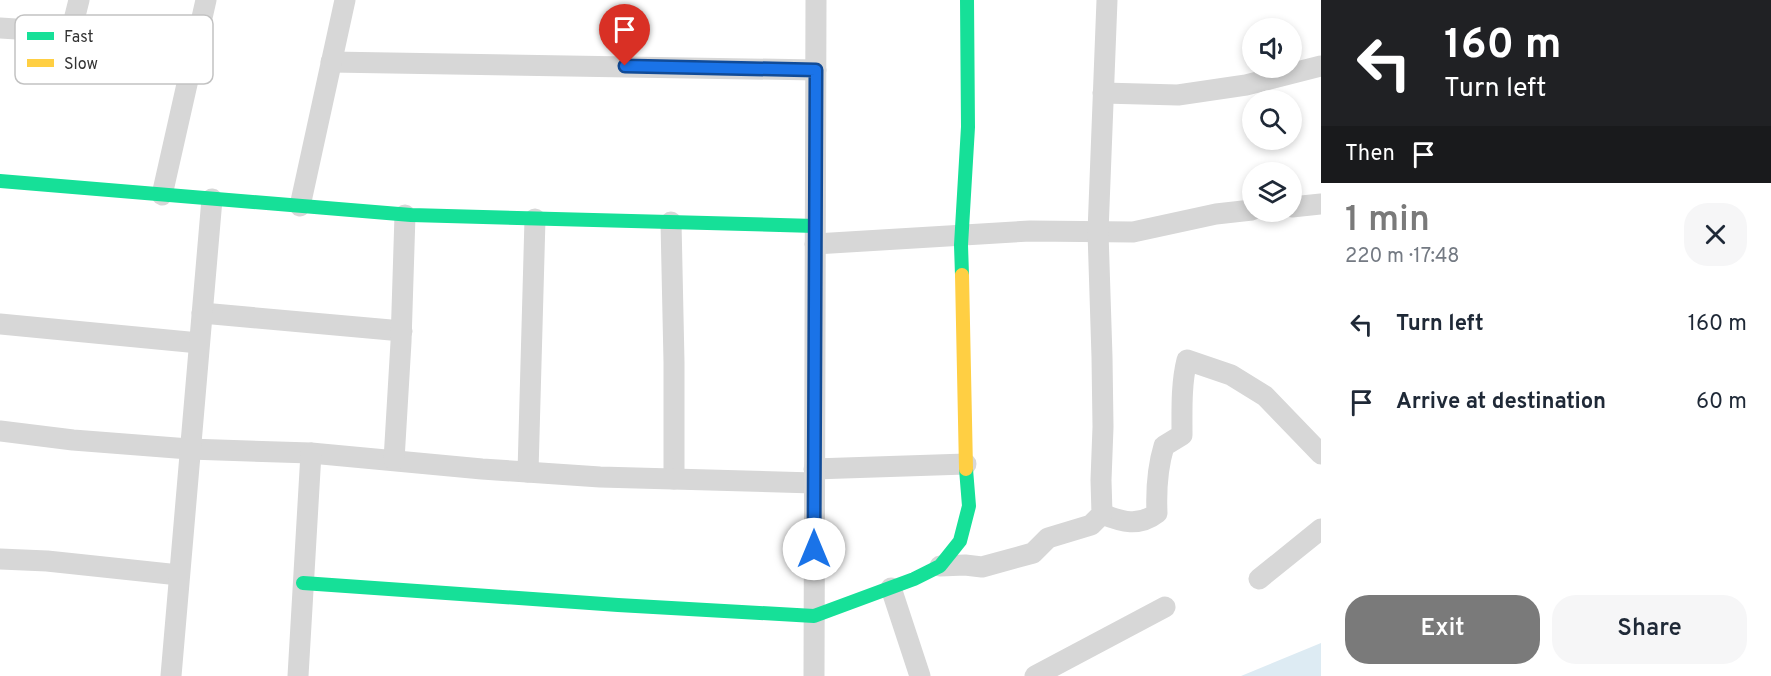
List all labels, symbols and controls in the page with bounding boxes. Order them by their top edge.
pin [599,4,650,66]
icon: arrive [608,13,641,46]
legend [15,15,213,84]
map controls [1242,18,1302,222]
button: sound [1242,18,1302,78]
text: 160 m [1444,20,1562,73]
icon: left [1345,24,1423,102]
text: Fast [64,28,94,48]
text: Slow [64,55,98,75]
text: Turn left [1444,72,1546,106]
button: search [1242,90,1302,150]
icon: arrive [1407,138,1440,171]
text: Then [1345,141,1395,168]
button: layers [1242,162,1302,222]
text: 1 min [1345,198,1430,244]
button: close [1684,203,1747,266]
text: 220 m · 17:48 [1345,244,1460,270]
icon: left [1345,308,1378,341]
text: Turn left [1396,311,1484,338]
text: 160 m [1688,311,1747,338]
icon: arrive [1345,386,1378,419]
text: Arrive at destination [1396,389,1606,416]
text: 60 m [1696,389,1747,416]
position arrow [782,517,846,581]
button: Exit [1345,595,1540,664]
button: Share [1552,595,1747,664]

